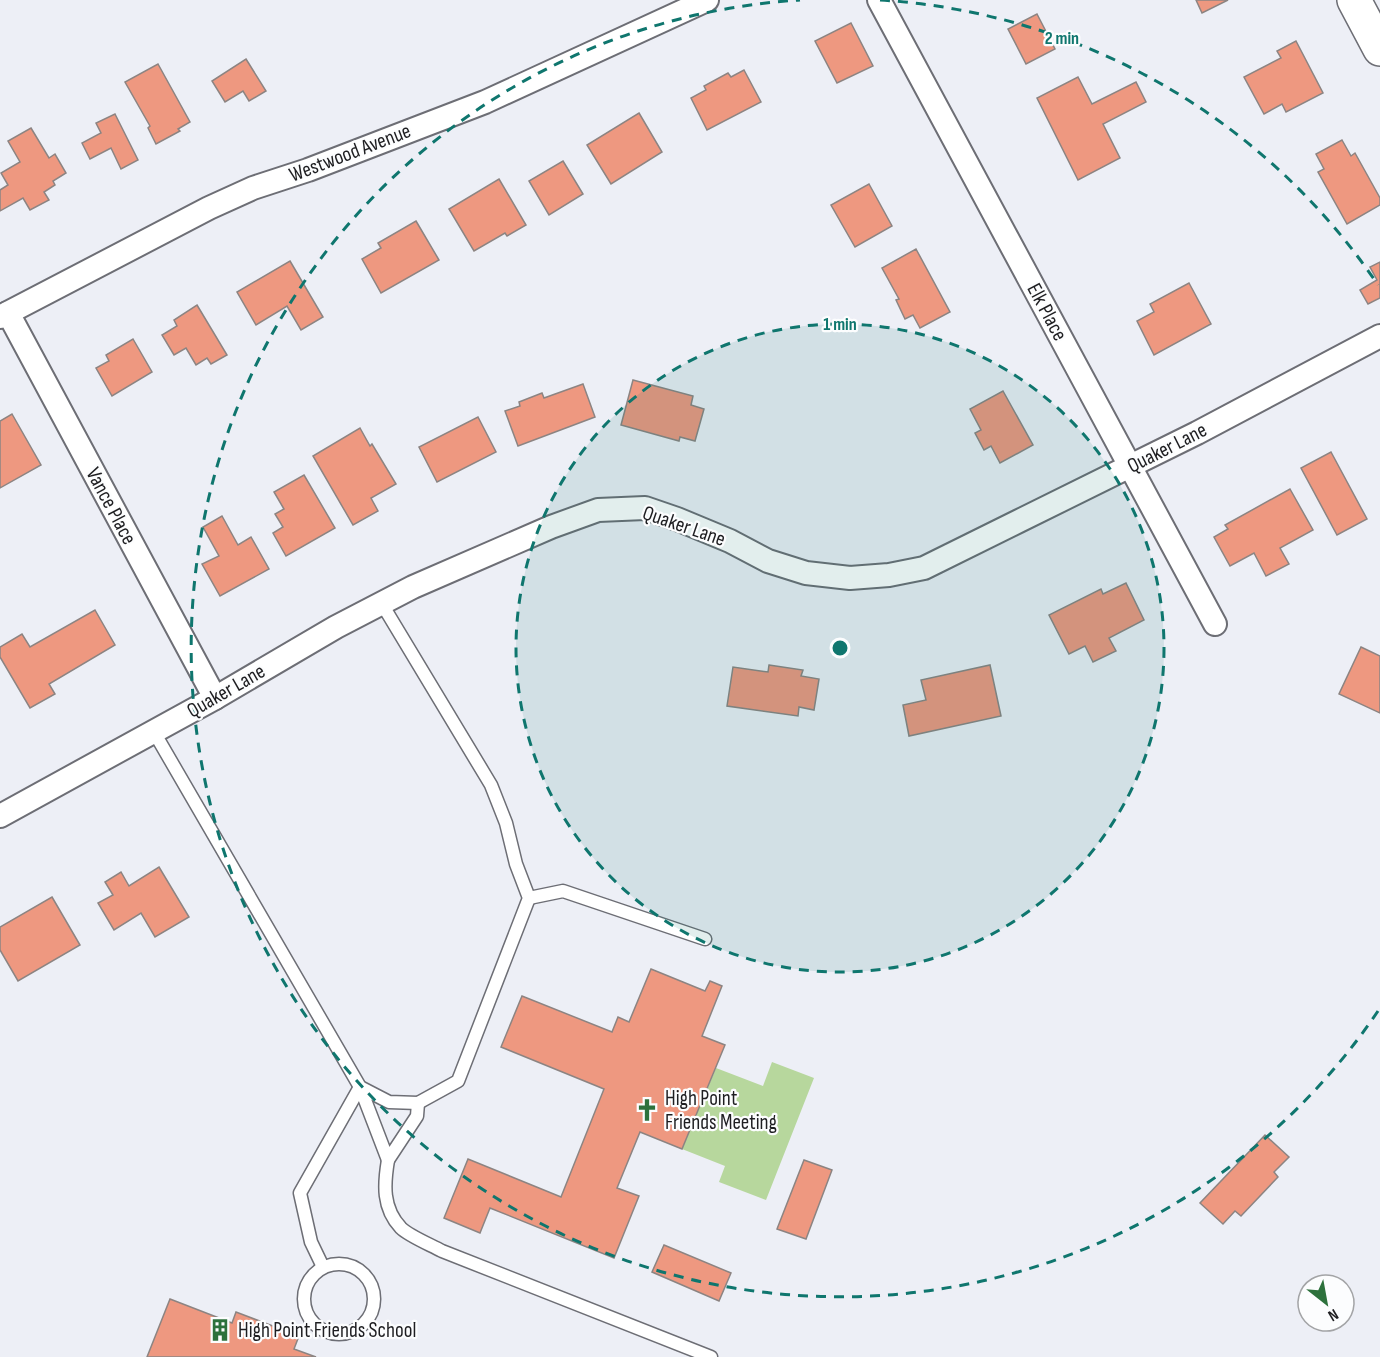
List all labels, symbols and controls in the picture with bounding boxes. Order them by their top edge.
text: 2 min [1045,28,1079,49]
street label: Westwood Avenue [286,118,414,188]
street label: Elk Place [1022,279,1072,345]
text: 1 min [823,314,857,335]
street label: Quaker Lane [1123,417,1211,479]
street label: Vance Place [80,463,142,549]
street label: Quaker Lane [639,500,729,552]
centre of rings [830,638,850,658]
street label: Quaker Lane [183,659,269,723]
place label: High Point Friends Meeting [665,1086,777,1135]
church icon: High Point Friends Meeting [634,1097,660,1123]
north arrow [1296,1273,1356,1333]
text: N [1324,1304,1342,1325]
building icon: High Point Friends School [207,1317,233,1343]
place label: High Point Friends School [238,1318,416,1343]

